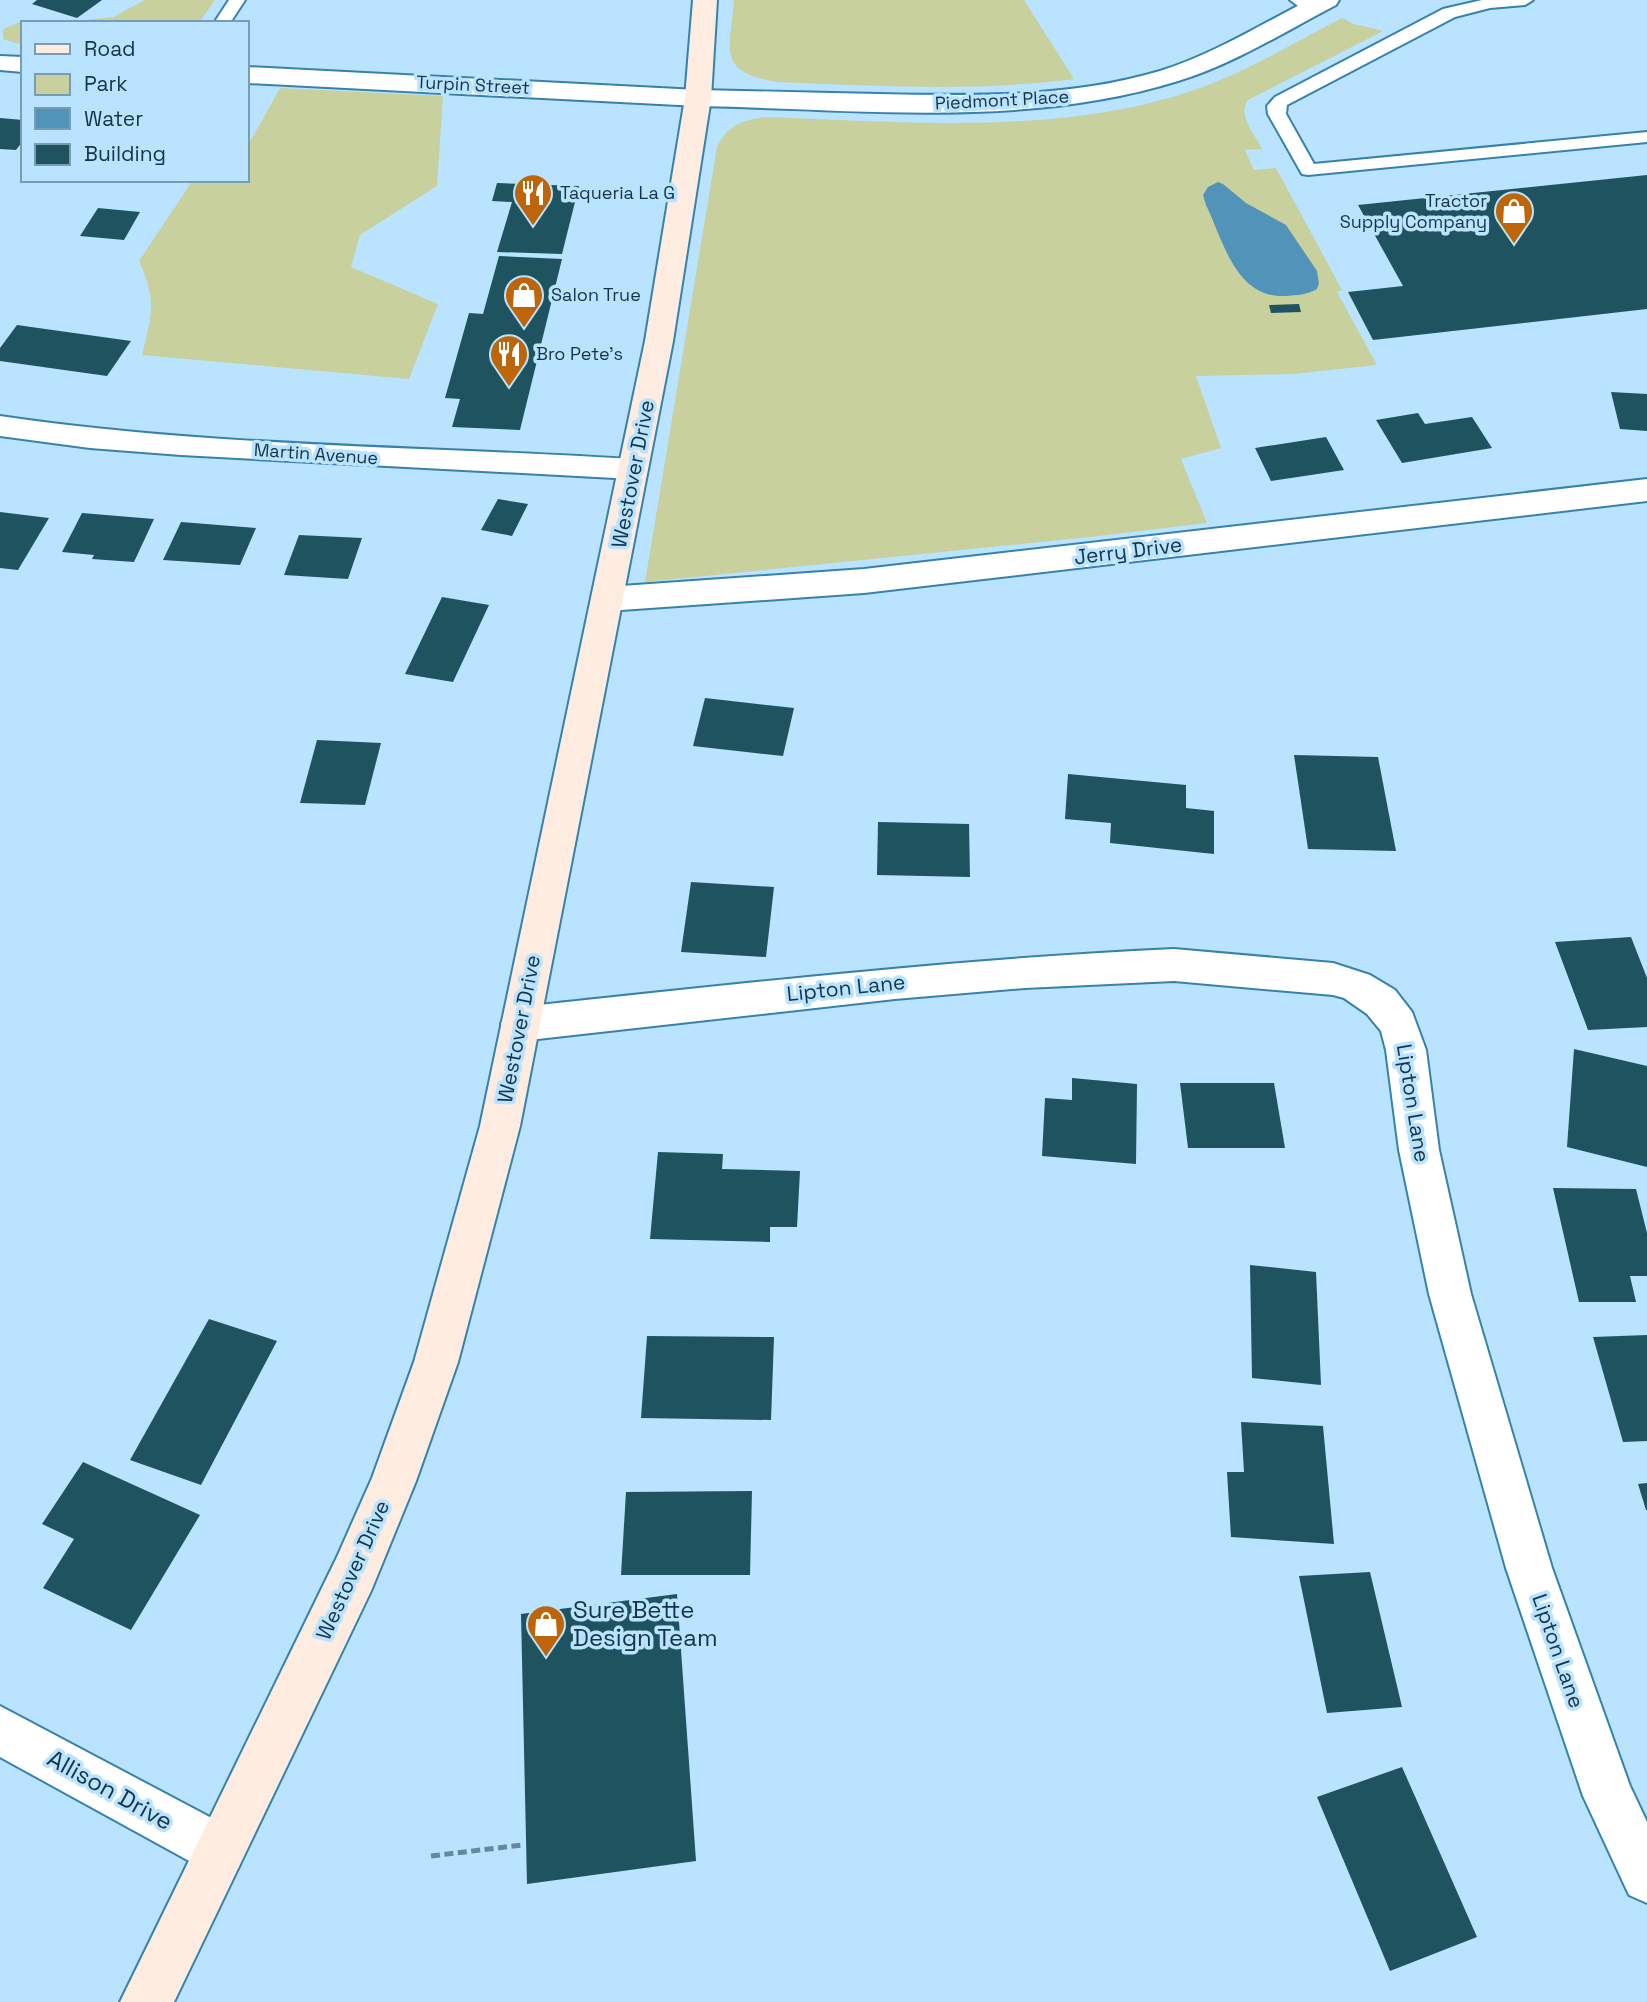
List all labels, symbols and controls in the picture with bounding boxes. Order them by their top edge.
legend [21,21,248,182]
text: Road [84,35,136,62]
text: Park [84,70,128,97]
street label: Turpin Street [416,70,530,99]
street label: Piedmont Place [934,84,1070,115]
text: Water [84,105,143,132]
text: Building [84,140,166,167]
restaurant icon: Taqueria La G [512,172,554,227]
place label: Taqueria La G [560,181,675,204]
place label: Tractor Supply Company [1340,189,1487,233]
shop icon: Tractor Supply Company [1493,190,1535,245]
shop icon: Salon True [503,274,545,329]
place label: Salon True [551,283,641,306]
restaurant icon: Bro Pete's [488,333,530,388]
place label: Bro Pete's [536,342,623,365]
street label: Westover Drive [605,398,660,550]
street label: Martin Avenue [253,438,379,469]
street label: Jerry Drive [1072,530,1184,571]
street label: Westover Drive [491,953,546,1105]
street label: Lipton Lane [785,968,907,1007]
street label: Lipton Lane [1391,1042,1436,1164]
street label: Westover Drive [310,1496,395,1644]
street label: Lipton Lane [1526,1590,1591,1712]
place label: Sure Bette Design Team [573,1594,718,1653]
shop icon: Sure Bette Design Team [525,1603,567,1658]
street label: Allison Drive [42,1742,178,1837]

